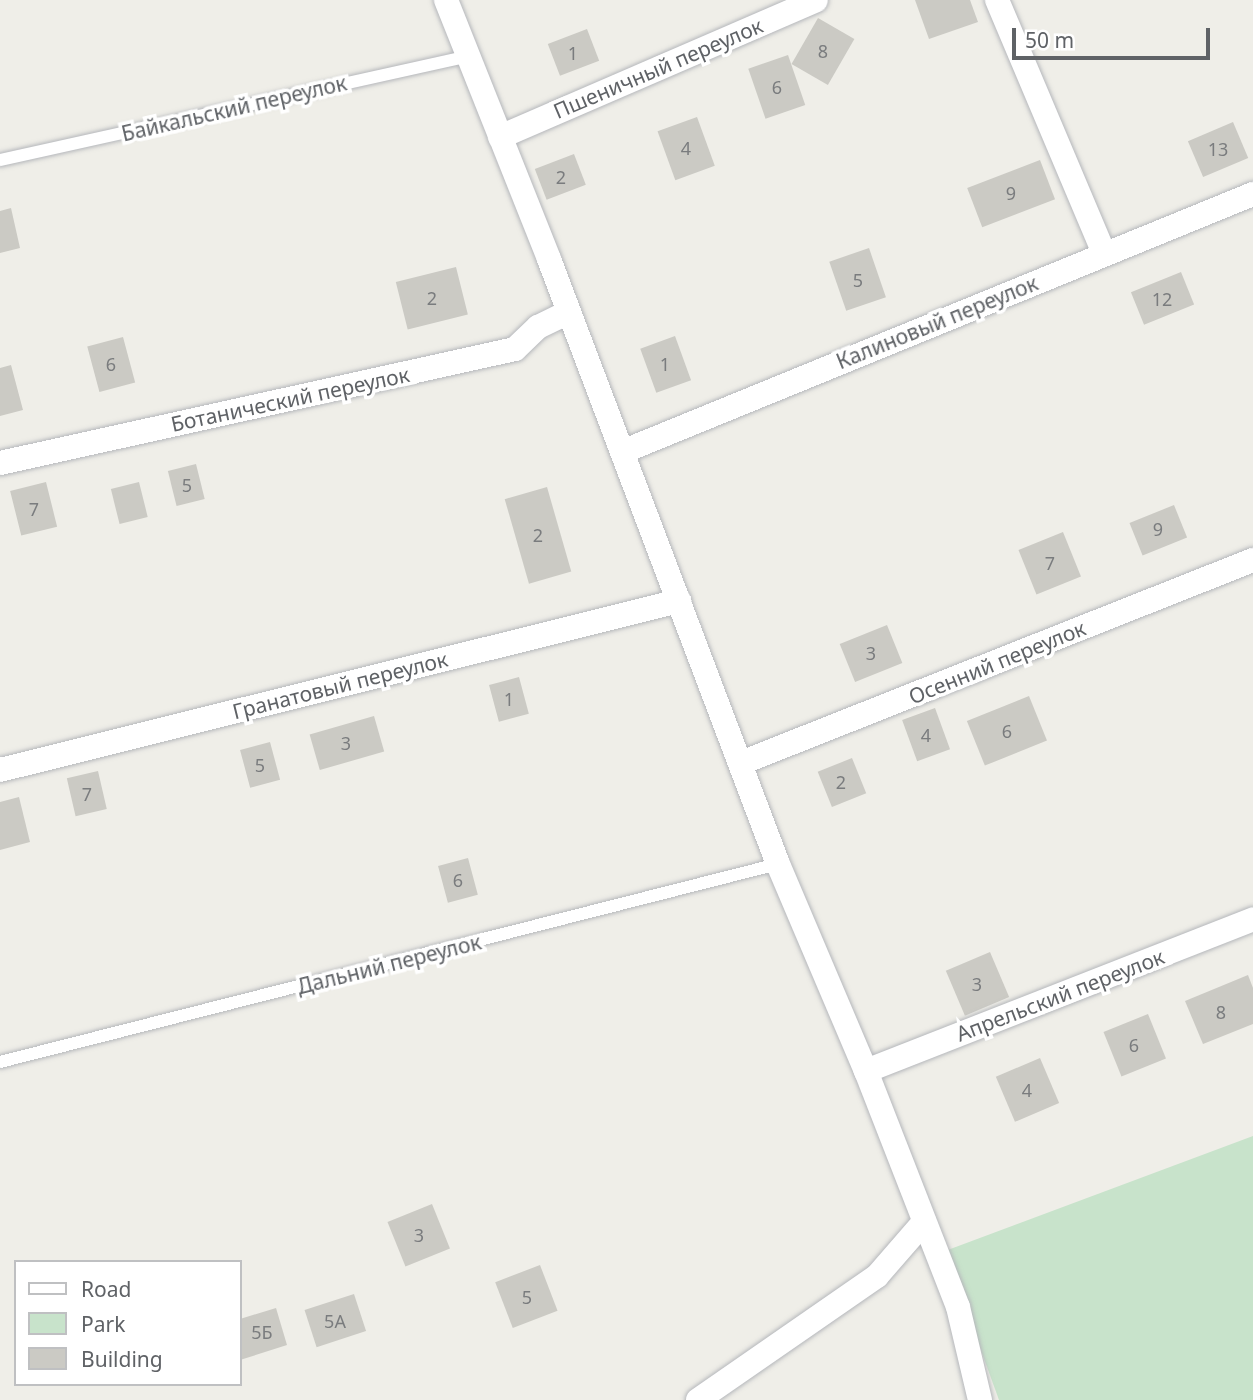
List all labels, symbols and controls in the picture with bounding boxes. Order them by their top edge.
street label: Пшеничный переулок [550,12,766,124]
scale bar [1015,14,1213,58]
text: 50 m [1025,26,1074,54]
house number: 8 [818,40,828,62]
house number: 1 [568,42,578,64]
street label: Байкальский переулок [119,70,349,146]
house number: 6 [772,76,782,98]
house number: 4 [681,137,691,159]
house number: 13 [1208,138,1228,160]
house number: 2 [556,166,566,188]
house number: 9 [1006,182,1016,204]
house number: 5 [853,269,863,291]
street label: Калиновый переулок [833,270,1041,374]
house number: 2 [427,287,437,309]
house number: 12 [1152,288,1172,310]
house number: 6 [106,353,116,375]
house number: 1 [660,353,670,375]
street label: Ботанический переулок [168,361,412,437]
house number: 5 [182,474,192,496]
house number: 7 [29,498,39,520]
house number: 9 [1153,518,1163,540]
house number: 2 [533,524,543,546]
house number: 7 [1045,552,1055,574]
street label: Осенний переулок [905,615,1089,709]
house number: 3 [866,642,876,664]
street label: Гранатовый переулок [230,646,450,724]
house number: 1 [504,688,514,710]
house number: 6 [1002,720,1012,742]
house number: 4 [921,724,931,746]
house number: 3 [341,732,351,754]
house number: 5 [255,754,265,776]
house number: 2 [836,771,846,793]
house number: 7 [82,783,92,805]
house number: 6 [453,869,463,891]
street label: Дальний переулок [294,929,484,999]
street label: Апрельский переулок [952,944,1168,1046]
house number: 3 [972,973,982,995]
house number: 8 [1216,1001,1226,1023]
house number: 6 [1129,1034,1139,1056]
house number: 4 [1022,1079,1032,1101]
house number: 3 [414,1224,424,1246]
legend [14,1260,242,1386]
text: Road [81,1275,131,1303]
house number: 5 [522,1286,532,1308]
text: Park [81,1310,125,1338]
house number: 5А [324,1310,346,1332]
house number: 5Б [251,1321,273,1343]
text: Building [81,1345,163,1373]

